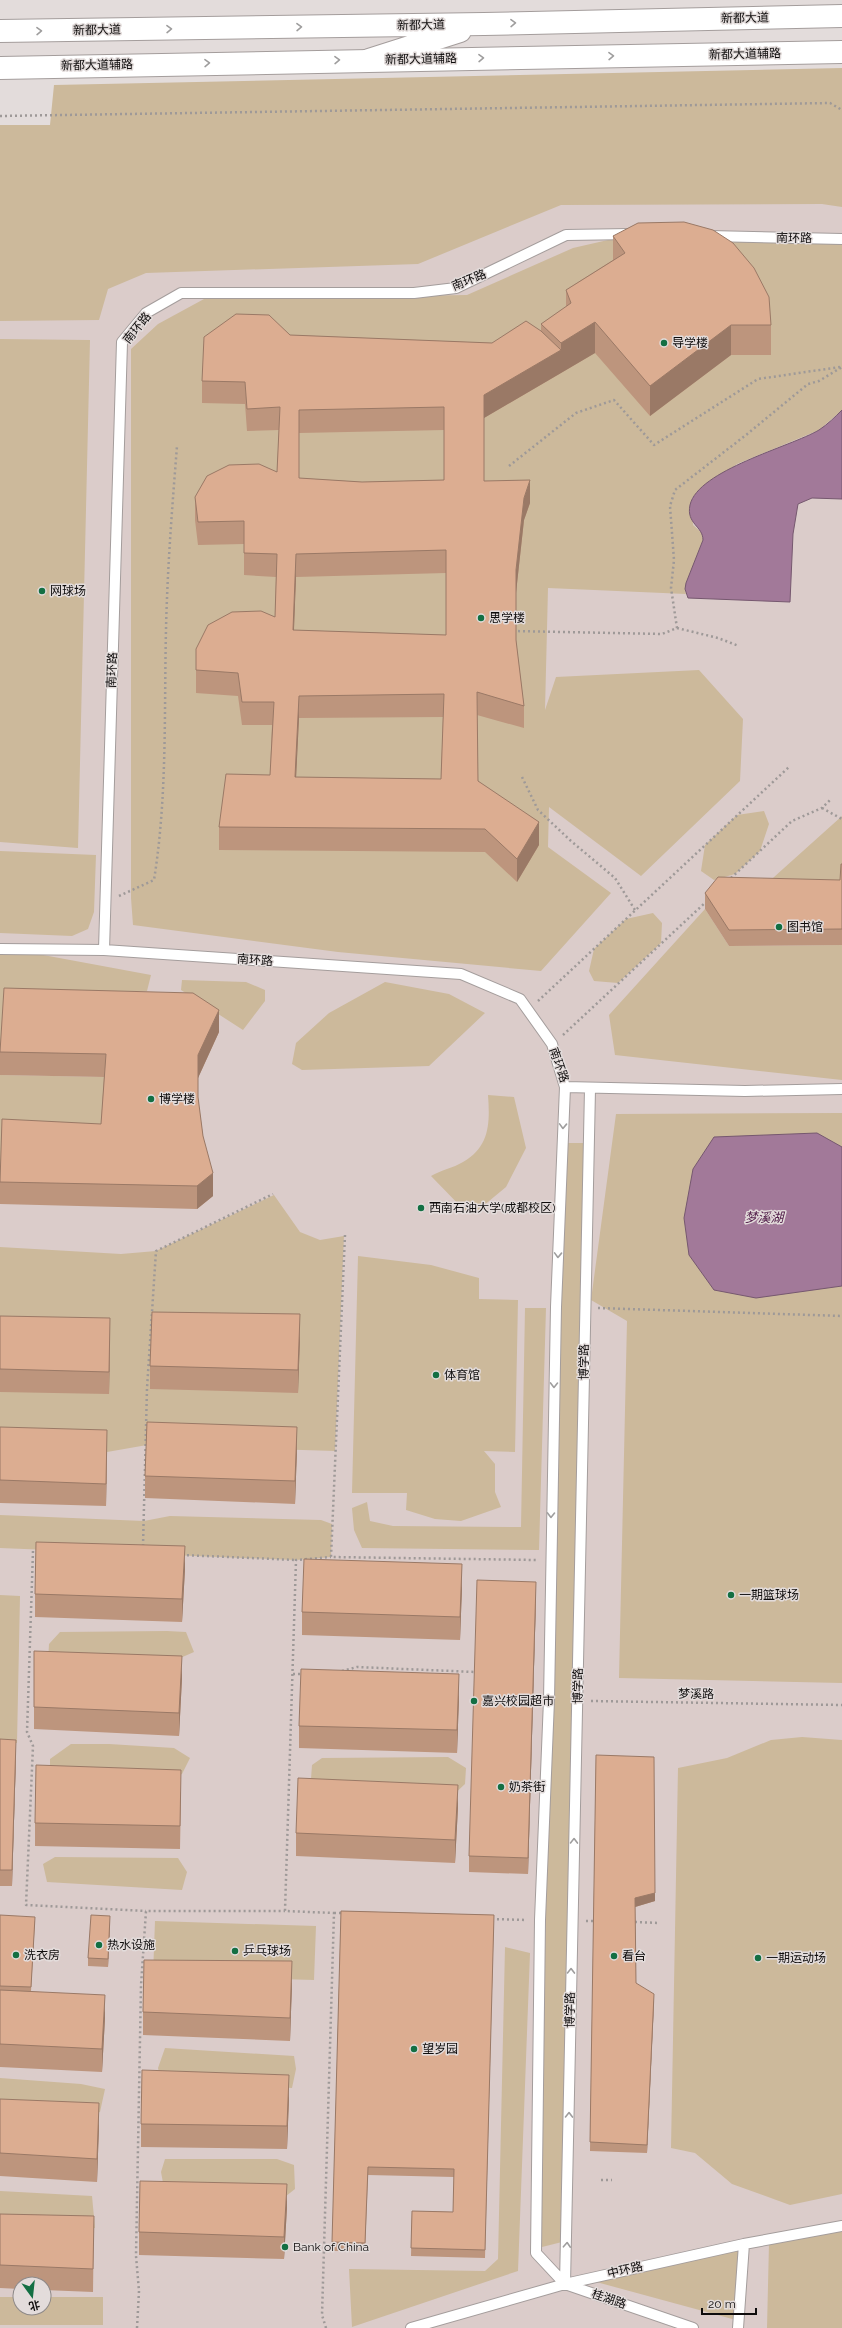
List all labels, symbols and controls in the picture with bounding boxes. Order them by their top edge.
street label: 新都大道 [721,11,769,25]
street label: 新都大道 [397,18,445,32]
one-way arrow [510,19,516,28]
street label: 新都大道 [73,23,121,37]
one-way arrow [296,23,302,31]
one-way arrow [166,25,172,33]
one-way arrow [36,27,42,35]
street label: 新都大道辅路 [709,46,781,62]
street label: 新都大道辅路 [385,51,457,67]
one-way arrow [608,52,614,60]
one-way arrow [478,54,484,62]
one-way arrow [334,56,340,64]
street label: 新都大道辅路 [61,57,133,73]
one-way arrow [204,59,210,67]
street label: 南环路 [776,231,812,245]
street label: 南环路 [450,267,488,293]
street label: 南环路 [120,310,154,346]
place label: 导学楼 [672,336,708,350]
marker: 导学楼 [659,338,669,348]
place label: 网球场 [50,584,86,598]
marker: 网球场 [37,586,47,596]
place label: 思学楼 [489,611,525,625]
marker: 思学楼 [476,613,486,623]
street label: 南环路 [104,652,120,688]
place label: 图书馆 [787,920,823,934]
marker: 图书馆 [774,922,784,932]
street label: 南环路 [237,952,273,968]
street label: 南环路 [547,1046,571,1084]
place label: 博学楼 [159,1092,195,1106]
marker: 博学楼 [146,1094,156,1104]
one-way arrow [559,1123,567,1129]
place label: 西南石油大学(成都校区) [429,1201,555,1215]
marker: 西南石油大学(成都校区) [416,1203,426,1213]
water label: 梦溪湖 [744,1210,785,1225]
one-way arrow [554,1252,562,1258]
street label: 博学路 [577,1344,591,1380]
place label: 体育馆 [444,1368,480,1382]
marker: 体育馆 [431,1370,441,1380]
one-way arrow [550,1382,558,1388]
one-way arrow [547,1512,556,1518]
place label: 一期篮球场 [739,1588,799,1602]
marker: 一期篮球场 [726,1590,736,1600]
street label: 博学路 [571,1668,585,1704]
street label: 梦溪路 [678,1687,714,1701]
place label: 嘉兴校园超市 [482,1694,554,1708]
marker: 嘉兴校园超市 [469,1696,479,1706]
place label: 奶茶街 [509,1780,545,1794]
marker: 奶茶街 [496,1782,506,1792]
one-way arrow [570,1838,578,1844]
place label: 热水设施 [107,1938,155,1952]
marker: 热水设施 [94,1940,104,1950]
place label: 乒乓球场 [243,1944,291,1958]
marker: 乒乓球场 [230,1946,240,1956]
place label: 洗衣房 [24,1948,60,1962]
place label: 看台 [622,1949,646,1963]
marker: 洗衣房 [11,1950,21,1960]
marker: 看台 [609,1951,619,1961]
place label: 一期运动场 [766,1951,826,1965]
marker: 一期运动场 [753,1953,763,1963]
one-way arrow [567,1968,575,1974]
street label: 博学路 [563,1992,577,2028]
place label: 望岁园 [422,2042,458,2056]
marker: 望岁园 [409,2044,419,2054]
one-way arrow [565,2112,573,2118]
place label: Bank of China [293,2240,369,2254]
marker: Bank of China [280,2242,290,2252]
one-way arrow [563,2242,571,2248]
street label: 中环路 [606,2259,644,2281]
north arrow [12,2276,52,2316]
street label: 桂湖路 [590,2287,628,2311]
scale bar [702,2290,756,2316]
text: 北 [27,2297,41,2313]
text: 20 m [708,2297,736,2311]

